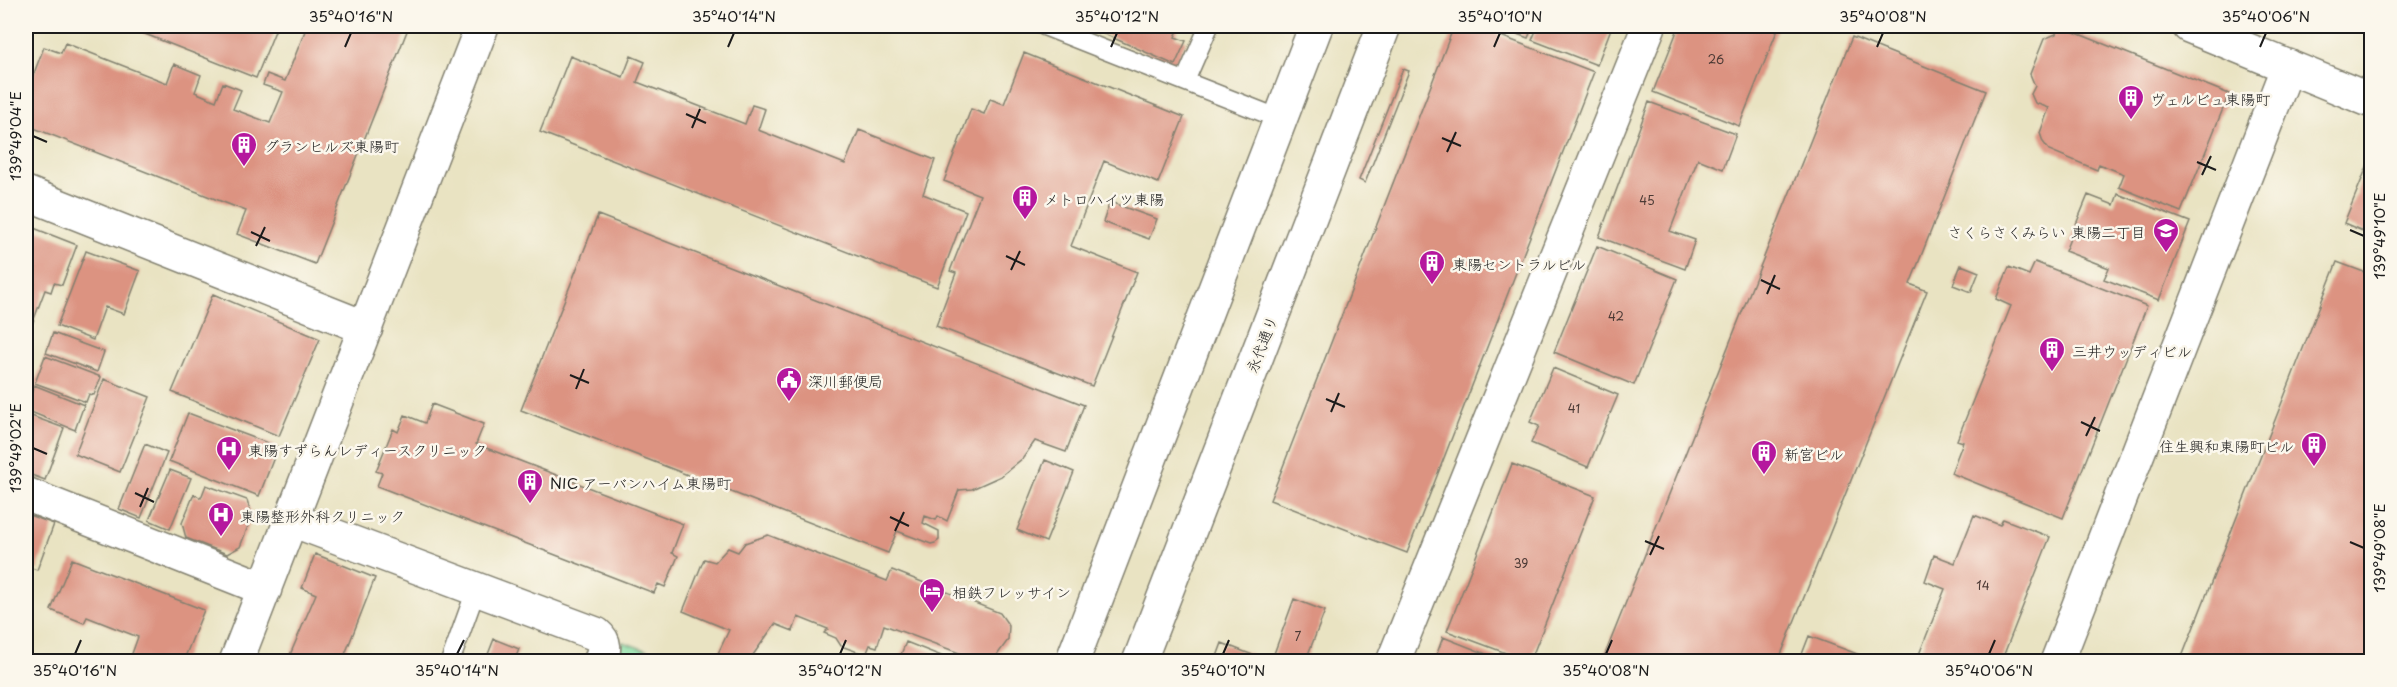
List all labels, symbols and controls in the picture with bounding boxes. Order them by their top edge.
text: 35°40'16"N [309,4,393,27]
text: 35°40'14"N [692,4,776,27]
text: 35°40'12"N [1075,4,1159,27]
text: 35°40'10"N [1457,4,1543,27]
text: 35°40'08"N [1839,4,1927,27]
text: 35°40'06"N [2222,4,2310,27]
house number: 26 [1708,50,1724,68]
building icon: ヴェルビュ東陽町 [2116,83,2146,121]
place label: ヴェルビュ東陽町 [2150,87,2271,110]
text: 139°49'04"E [3,91,26,181]
building icon: グランヒルズ東陽町 [229,130,259,168]
place label: グランヒルズ東陽町 [264,134,400,157]
building icon: メトロハイツ東陽 [1010,183,1040,221]
place label: メトロハイツ東陽 [1044,187,1164,210]
house number: 45 [1639,191,1655,209]
text: 139°49'10"E [2367,193,2390,279]
school or university icon: さくらさくみらい 東陽二丁目 [2151,216,2181,254]
place label: さくらさくみらい 東陽二丁目 [1948,220,2146,243]
building icon: 東陽セントラルビル [1417,248,1447,286]
place label: 東陽セントラルビル [1452,252,1586,275]
house number: 42 [1608,307,1624,325]
street label: 永代通り [1240,312,1282,376]
building icon: 三井ウッディビル [2037,335,2067,373]
place label: 三井ウッディビル [2072,339,2192,362]
public building icon: 深川郵便局 [774,365,804,403]
place label: 深川郵便局 [808,369,883,392]
house number: 41 [1568,399,1580,417]
text: 139°49'02"E [3,403,26,493]
building icon: 住生興和東陽町ビル [2299,430,2329,468]
hospital icon: 東陽すずらんレディースクリニック [214,434,244,472]
place label: 住生興和東陽町ビル [2159,434,2294,457]
place label: 東陽すずらんレディースクリニック [248,438,487,461]
building icon: 新宮ビル [1749,438,1779,476]
place label: 新宮ビル [1784,442,1844,465]
building icon: NIC アーバンハイム東陽町 [515,467,545,505]
place label: NIC アーバンハイム東陽町 [550,471,732,494]
hospital icon: 東陽整形外科クリニック [206,500,236,538]
text: 139°49'08"E [2367,503,2390,593]
place label: 東陽整形外科クリニック [240,504,405,527]
house number: 39 [1514,554,1528,572]
hotel icon: 相鉄フレッサイン [917,576,947,614]
house number: 14 [1976,576,1990,594]
place label: 相鉄フレッサイン [952,580,1071,603]
house number: 7 [1295,627,1302,645]
text: 35°40'16"N [33,658,117,681]
text: 35°40'14"N [415,658,499,681]
text: 35°40'12"N [798,658,882,681]
text: 35°40'10"N [1180,658,1266,681]
text: 35°40'08"N [1562,658,1650,681]
text: 35°40'06"N [1945,658,2033,681]

